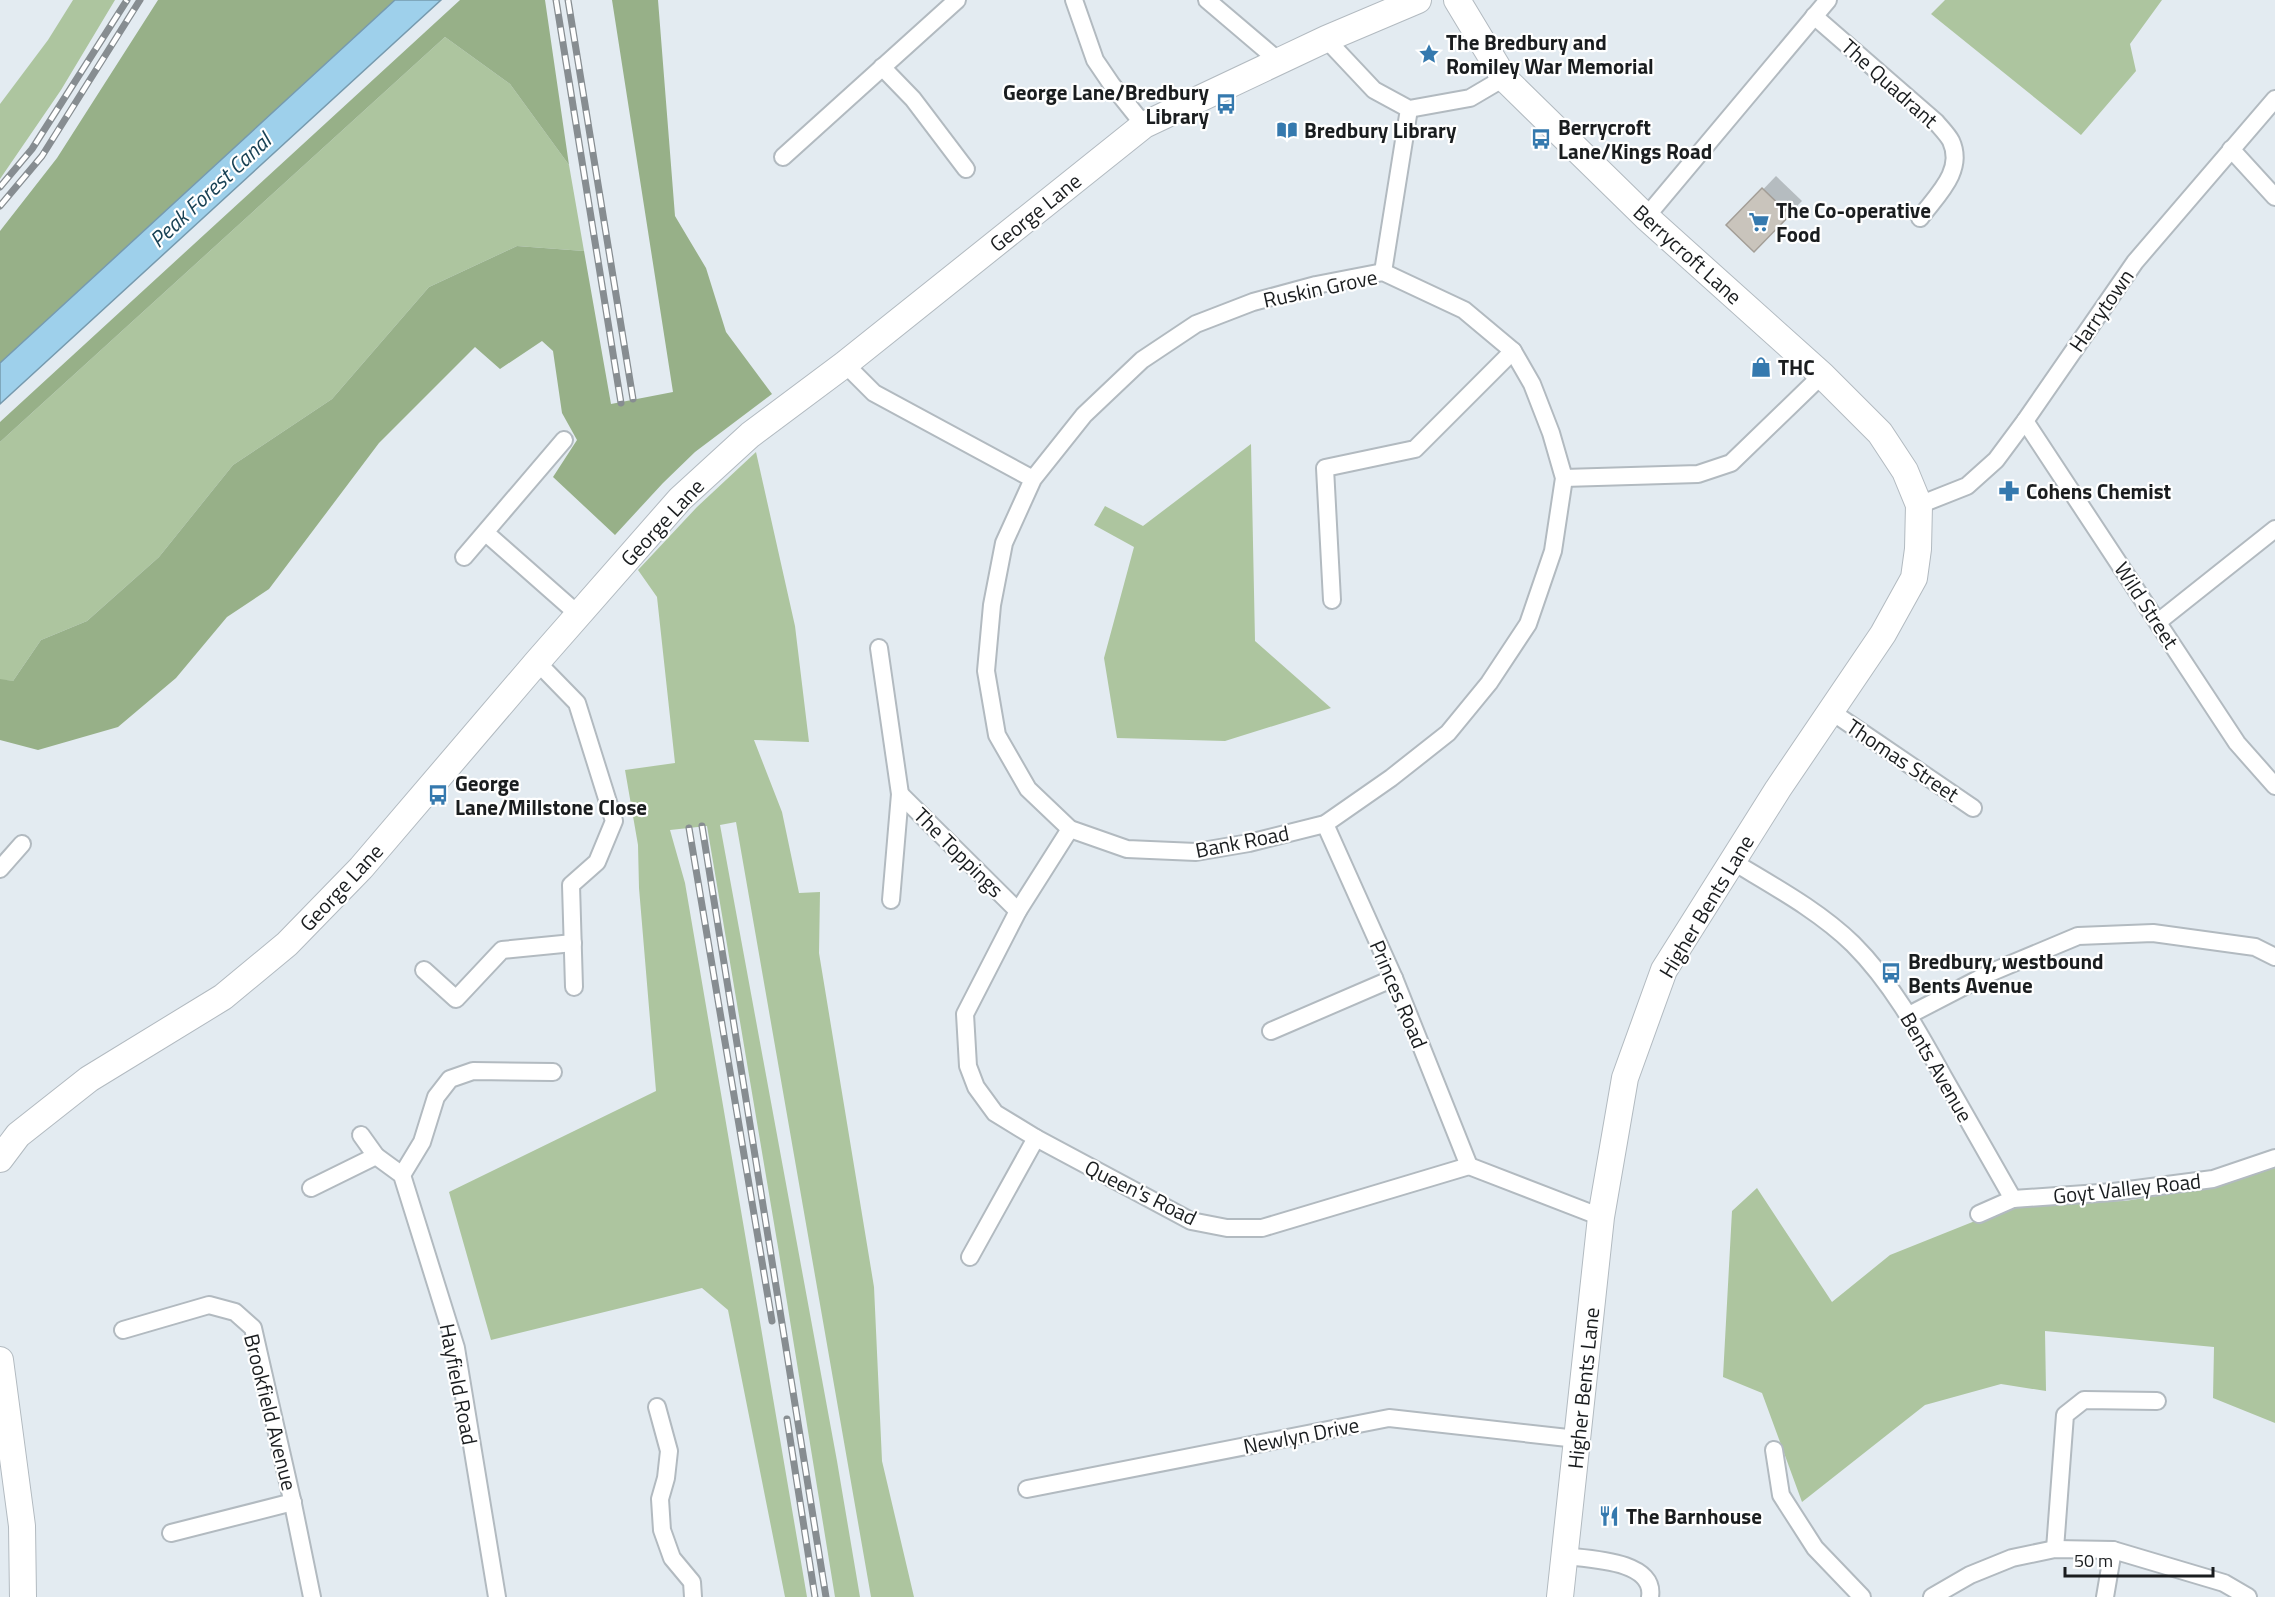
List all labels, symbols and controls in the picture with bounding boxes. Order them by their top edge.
place label: The Bredbury and Romiley War Memorial [1446,26,1654,82]
street label: The Quadrant [1834,31,1946,136]
place icon: The Bredbury and Romiley War Memorial [1417,42,1441,66]
place label: George Lane/Bredbury Library [1003,76,1209,132]
bus stop icon: George Lane/Bredbury Library [1214,92,1238,116]
place label: Berrycroft Lane/Kings Road [1558,111,1712,167]
place label: Bredbury Library [1304,114,1457,146]
library icon: Bredbury Library [1275,118,1299,142]
water label: Peak Forest Canal [141,123,280,256]
bus stop icon: Berrycroft Lane/Kings Road [1529,127,1553,151]
street label: George Lane [982,165,1088,259]
place label: The Co-operative Food [1776,194,1931,250]
street label: Berrycroft Lane [1626,196,1750,312]
supermarket icon: The Co-operative Food [1747,210,1771,234]
street label: Ruskin Grove [1260,260,1380,316]
street label: Harrytown [2061,262,2141,358]
place label: THC [1778,351,1815,383]
shop icon: THC [1749,355,1773,379]
street label: George Lane [613,471,711,573]
place label: Cohens Chemist [2026,475,2172,507]
pharmacy icon: Cohens Chemist [1997,479,2021,503]
street label: Wild Street [2107,555,2187,655]
street label: Thomas Street [1840,710,1966,810]
place label: George Lane/Millstone Close [455,767,647,823]
bus stop icon: George Lane/Millstone Close [426,783,450,807]
street label: The Toppings [907,800,1011,904]
street label: Bank Road [1192,816,1292,866]
street label: Higher Bents Lane [1650,828,1762,984]
street label: George Lane [292,836,390,938]
street label: Princes Road [1362,935,1436,1053]
place label: Bredbury, westbound Bents Avenue [1908,945,2104,1001]
bus stop icon: Bredbury, westbound Bents Avenue [1879,961,1903,985]
street label: Bents Avenue [1893,1006,1981,1128]
street label: Queen's Road [1079,1151,1203,1233]
street label: Goyt Valley Road [2051,1164,2203,1212]
street label: Higher Bents Lane [1559,1306,1607,1470]
street label: Hayfield Road [432,1321,486,1447]
street label: Brookfield Avenue [236,1330,306,1494]
street label: Newlyn Drive [1240,1408,1362,1462]
place label: The Barnhouse [1626,1500,1762,1532]
restaurant icon: The Barnhouse [1597,1504,1621,1528]
scale bar [2065,1540,2214,1578]
text: 50 m [2074,1547,2113,1574]

